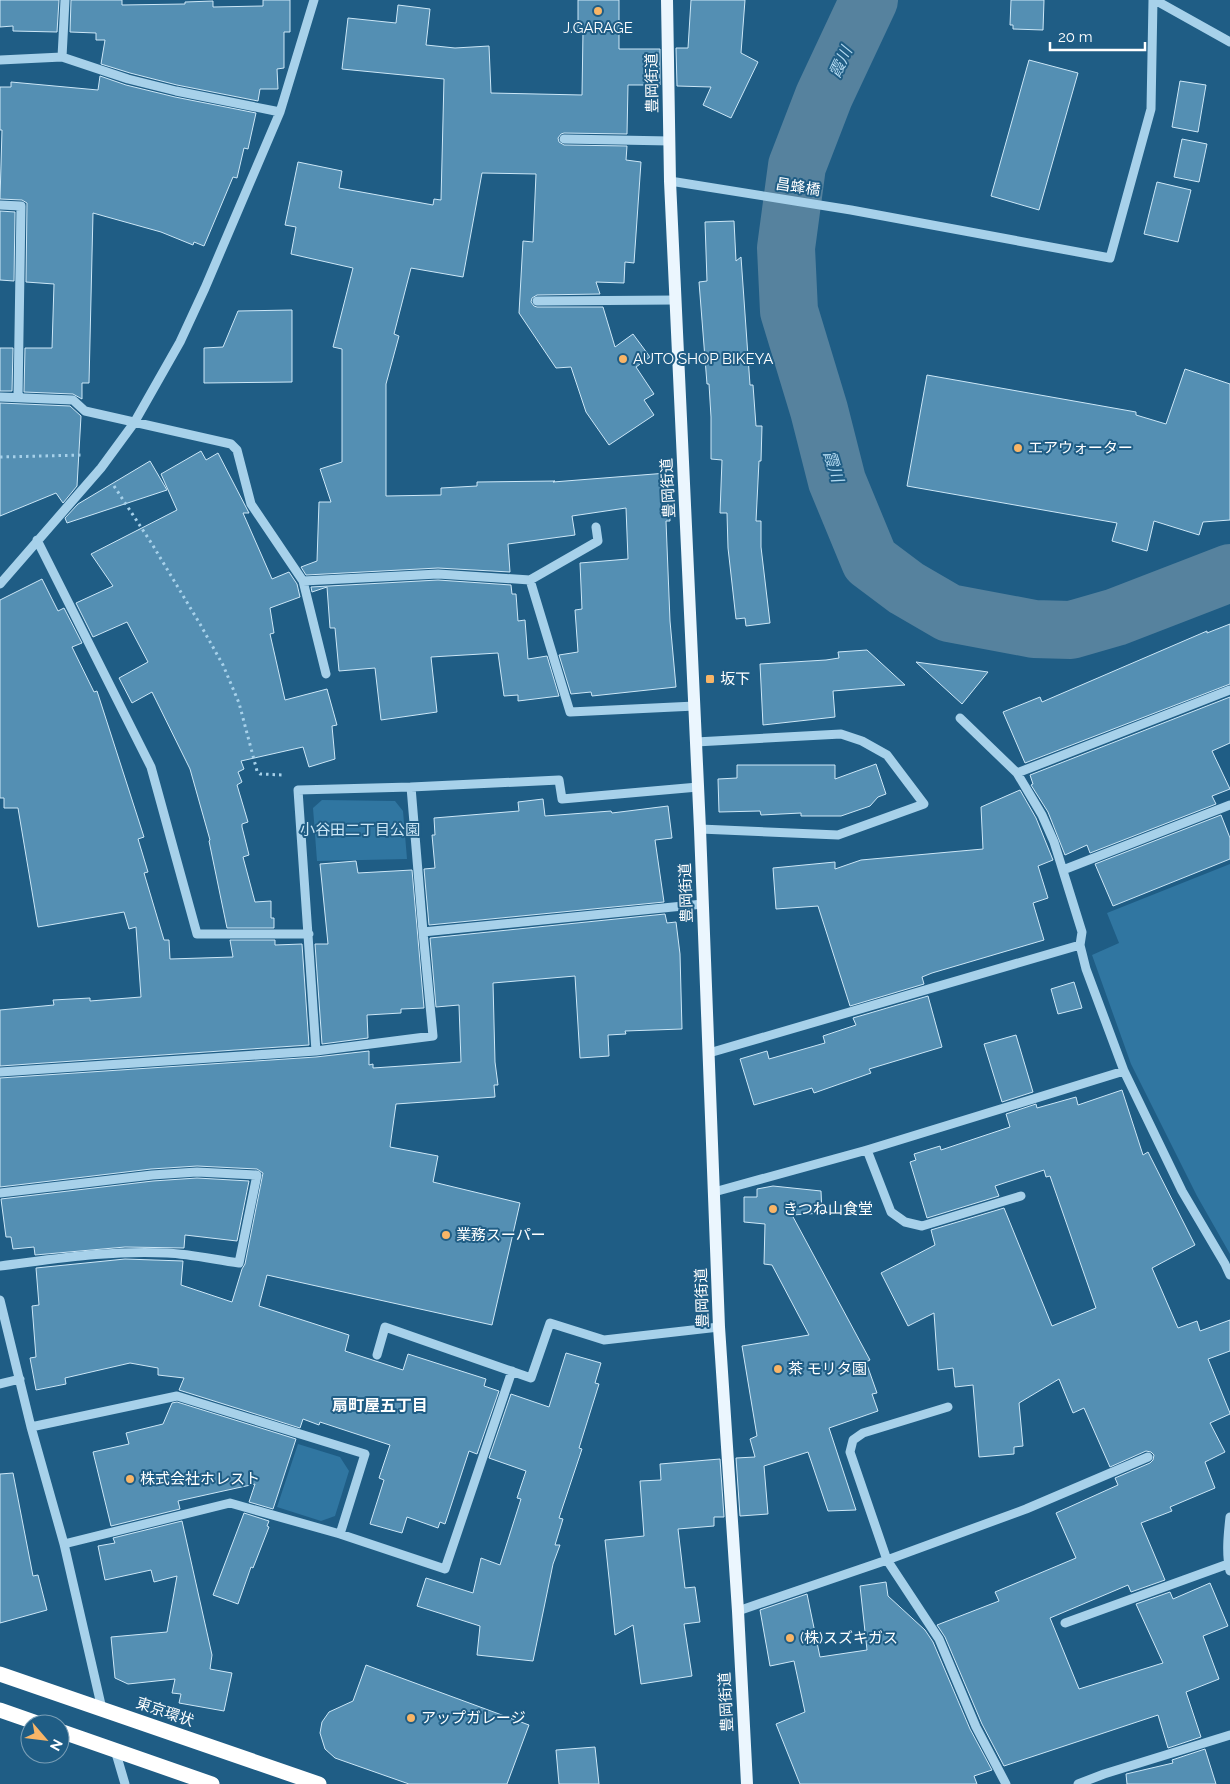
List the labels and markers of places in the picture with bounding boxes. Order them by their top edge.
marker: J.GARAGE [592,5,604,17]
place label: J.GARAGE [563,19,633,37]
place label: AUTO SHOP BIKEYA [633,350,773,368]
marker: AUTO SHOP BIKEYA [617,353,629,365]
place label: エアウォーター [1028,439,1133,457]
marker: エアウォーター [1012,442,1024,454]
place label: 坂下 [720,670,750,688]
marker: 坂下 [704,673,716,685]
place label: きつね山食堂 [783,1200,873,1218]
marker: きつね山食堂 [767,1203,779,1215]
place label: 業務スーパー [456,1226,546,1244]
marker: 業務スーパー [440,1229,452,1241]
place label: 茶 モリタ園 [788,1360,867,1378]
marker: 茶 モリタ園 [772,1363,784,1375]
place label: 株式会社ホレスト [140,1470,260,1488]
marker: 株式会社ホレスト [124,1473,136,1485]
place label: (株)スズキガス [800,1629,898,1647]
marker: (株)スズキガス [784,1632,796,1644]
place label: アップガレージ [421,1709,526,1727]
marker: アップガレージ [405,1712,417,1724]

